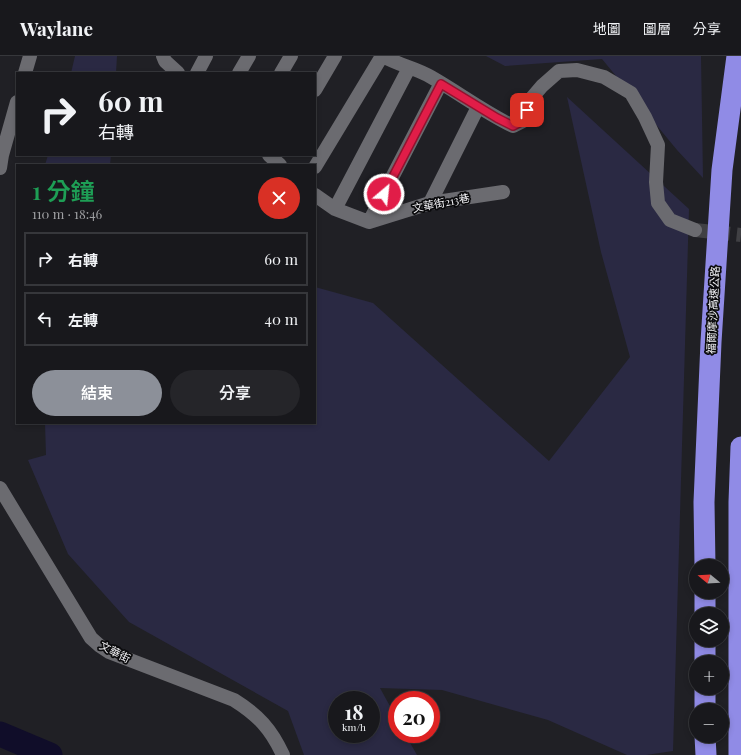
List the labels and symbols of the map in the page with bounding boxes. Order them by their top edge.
pin [510,93,544,127]
position arrow [363,173,405,215]
street label: 文華街213巷 [411,190,471,215]
street label: 福爾摩沙高速公路 [703,266,722,354]
north arrow [689,559,729,599]
street label: 文華街 [97,637,133,666]
speed limit sign: 20 [388,691,440,743]

